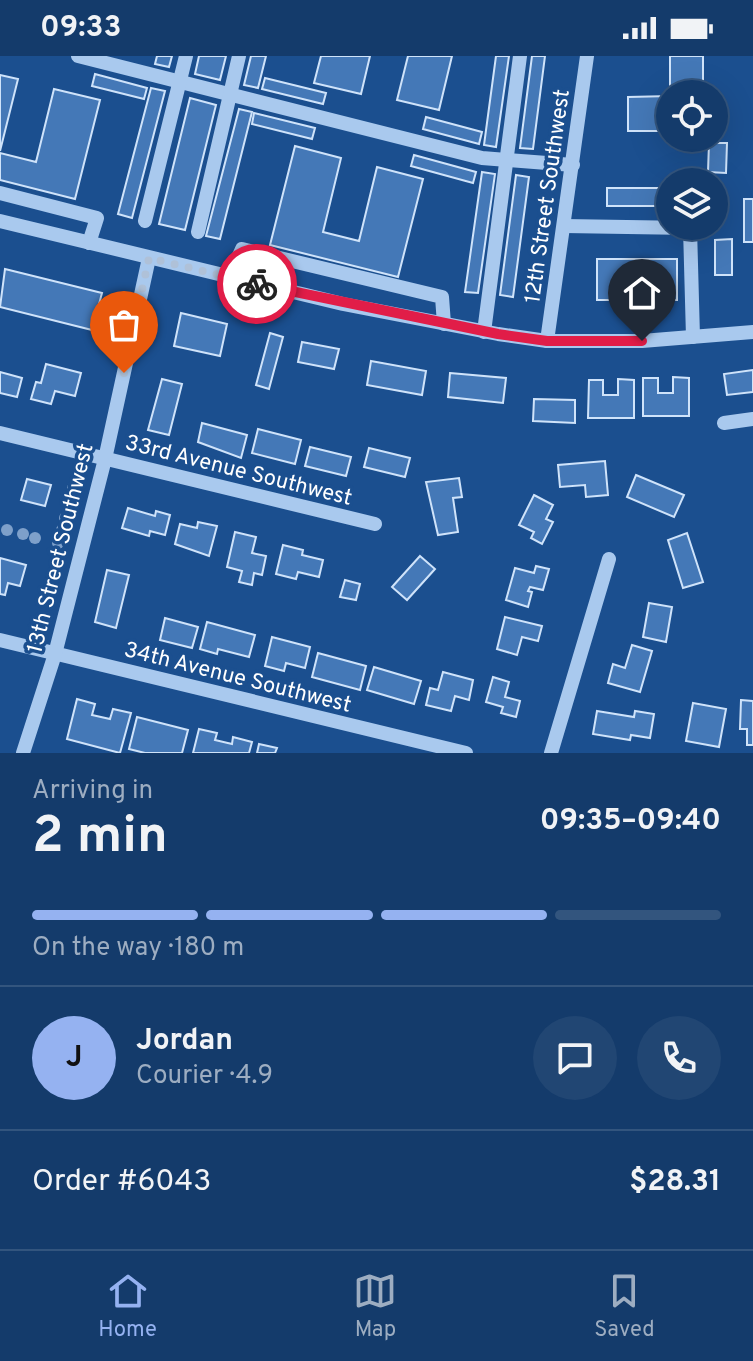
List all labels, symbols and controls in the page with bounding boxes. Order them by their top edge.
text: 09:33 [40,10,121,47]
map controls [656,80,728,240]
button: locate [656,80,728,152]
street label: 12th Street Southwest [520,88,577,305]
button: layers [656,168,728,240]
courier [217,244,297,324]
pin [608,259,676,341]
icon: bike [235,262,279,306]
icon: home [620,271,664,315]
pin [90,291,158,373]
icon: bag [102,303,146,347]
street label: 33rd Avenue Southwest [122,430,355,513]
street label: 13th Street Southwest [22,441,101,656]
street label: 34th Avenue Southwest [121,637,354,720]
text: Arriving in [32,775,153,808]
text: 09:35–09:40 [540,803,721,840]
text: 2 min [32,805,168,871]
text: On the way · 180 m [32,932,244,965]
button: chat [533,1016,617,1100]
button: phone [637,1016,721,1100]
text: Jordan [136,1023,233,1060]
text: J [66,1040,82,1077]
text: Courier · 4.9 [136,1060,273,1093]
text: Order #6043 [32,1164,211,1201]
text: $28.31 [629,1164,721,1201]
tab: Home [98,1269,157,1344]
tab: Map [353,1269,397,1344]
tab: Saved [594,1269,655,1344]

